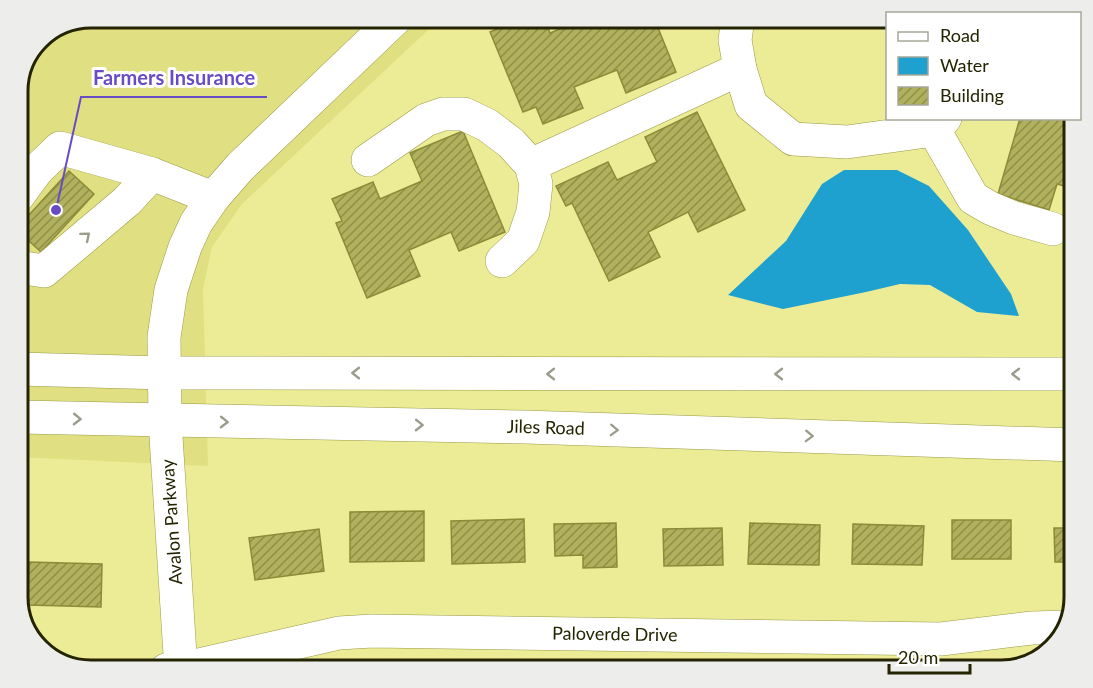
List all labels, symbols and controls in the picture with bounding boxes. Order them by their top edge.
legend [886,12,1081,120]
text: Road [940,24,980,46]
text: Water [940,54,989,76]
callout: Farmers Insurance [81,59,267,97]
text: Farmers Insurance [93,65,255,89]
text: Building [940,84,1004,106]
one-way arrow [79,232,90,243]
one-way arrow [352,367,361,379]
one-way arrow [547,368,556,380]
one-way arrow [775,368,784,380]
one-way arrow [1012,368,1021,380]
one-way arrow [72,413,81,425]
street label: Jiles Road [507,415,585,439]
one-way arrow [219,416,228,428]
one-way arrow [414,419,423,431]
one-way arrow [609,424,618,436]
one-way arrow [804,430,813,443]
street label: Avalon Parkway [156,458,186,586]
street label: Paloverde Drive [552,622,678,645]
scale bar [889,637,970,675]
text: 20 m [898,646,938,668]

